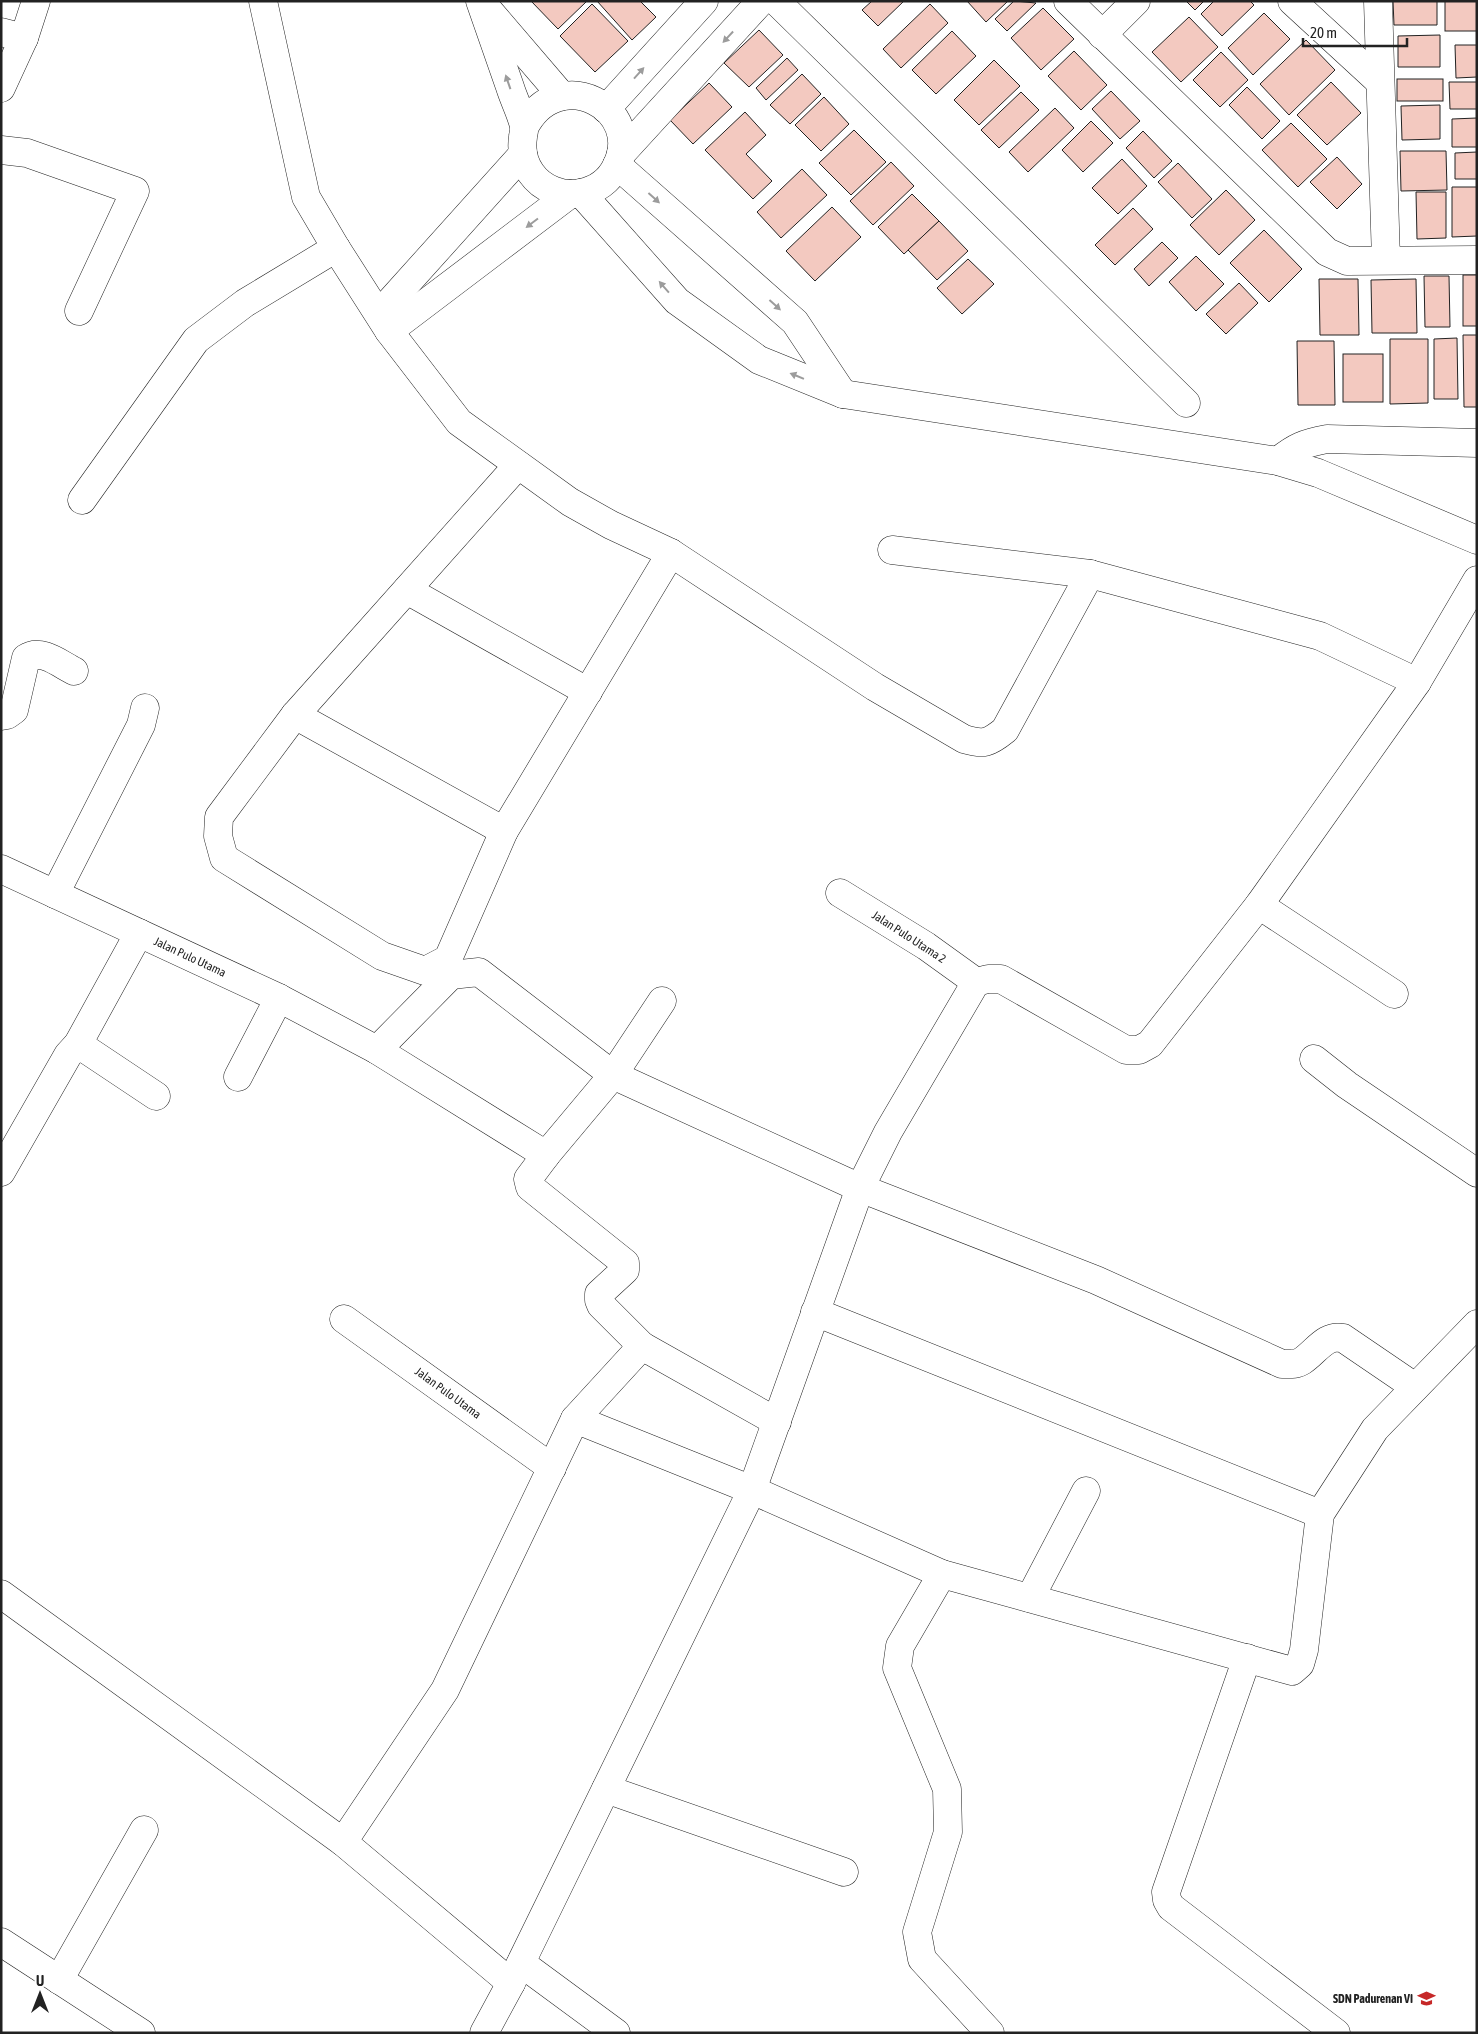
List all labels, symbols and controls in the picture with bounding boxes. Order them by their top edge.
scale bar [1303,15,1407,47]
text: 20 m [1310,24,1337,41]
one-way arrow [722,31,734,43]
one-way arrow [633,67,645,79]
one-way arrow [504,75,511,90]
one-way arrow [647,192,660,203]
one-way arrow [526,218,539,229]
one-way arrow [658,280,669,293]
one-way arrow [769,299,781,311]
one-way arrow [789,372,804,380]
street label: Jalan Pulo Utama 2 [869,908,949,966]
street label: Jalan Pulo Utama [152,934,228,980]
street label: Jalan Pulo Utama [412,1364,484,1422]
north arrow [15,1969,65,2019]
text: U [36,1973,44,1989]
school or university icon: SDN Padurenan VI [1417,1989,1437,2009]
place label: SDN Padurenan VI [1333,1992,1413,2006]

